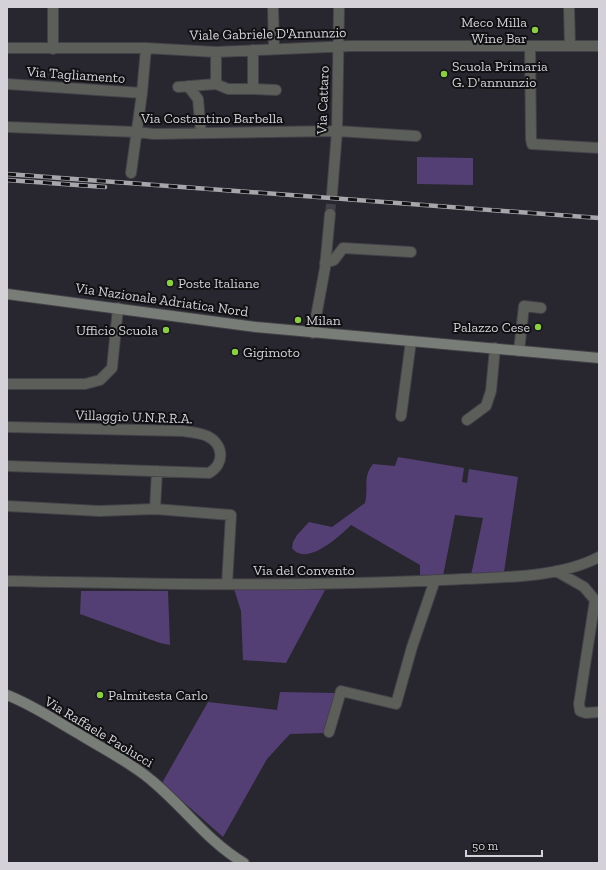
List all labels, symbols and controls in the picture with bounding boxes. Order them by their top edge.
place label: Meco Milla Wine Bar [461,14,527,47]
street label: Viale Gabriele D'Annunzio [188,24,347,44]
marker: Meco Milla Wine Bar [530,25,540,35]
place label: Scuola Primaria G. D'annunzio [452,58,548,91]
street label: Via Tagliamento [25,63,126,87]
street label: Via Cattaro [313,65,333,136]
marker: Scuola Primaria G. D'annunzio [439,69,449,79]
street label: Via Costantino Barbella [140,110,283,127]
place label: Poste Italiane [178,275,260,292]
marker: Poste Italiane [165,278,175,288]
street label: Via Nazionale Adriatica Nord [74,279,250,321]
place label: Milan [306,312,341,329]
marker: Milan [293,315,303,325]
place label: Palazzo Cese [453,319,530,336]
place label: Ufficio Scuola [76,322,158,339]
marker: Palazzo Cese [533,322,543,332]
marker: Ufficio Scuola [161,325,171,335]
place label: Gigimoto [243,344,300,361]
marker: Gigimoto [230,347,240,357]
street label: Villaggio U.N.R.R.A. [74,406,193,428]
street label: Via del Convento [252,562,355,579]
place label: Palmitesta Carlo [108,687,208,704]
marker: Palmitesta Carlo [95,690,105,700]
street label: Via Raffaele Paolucci [41,692,157,771]
scale bar [466,832,542,858]
text: 50 m [472,839,499,853]

